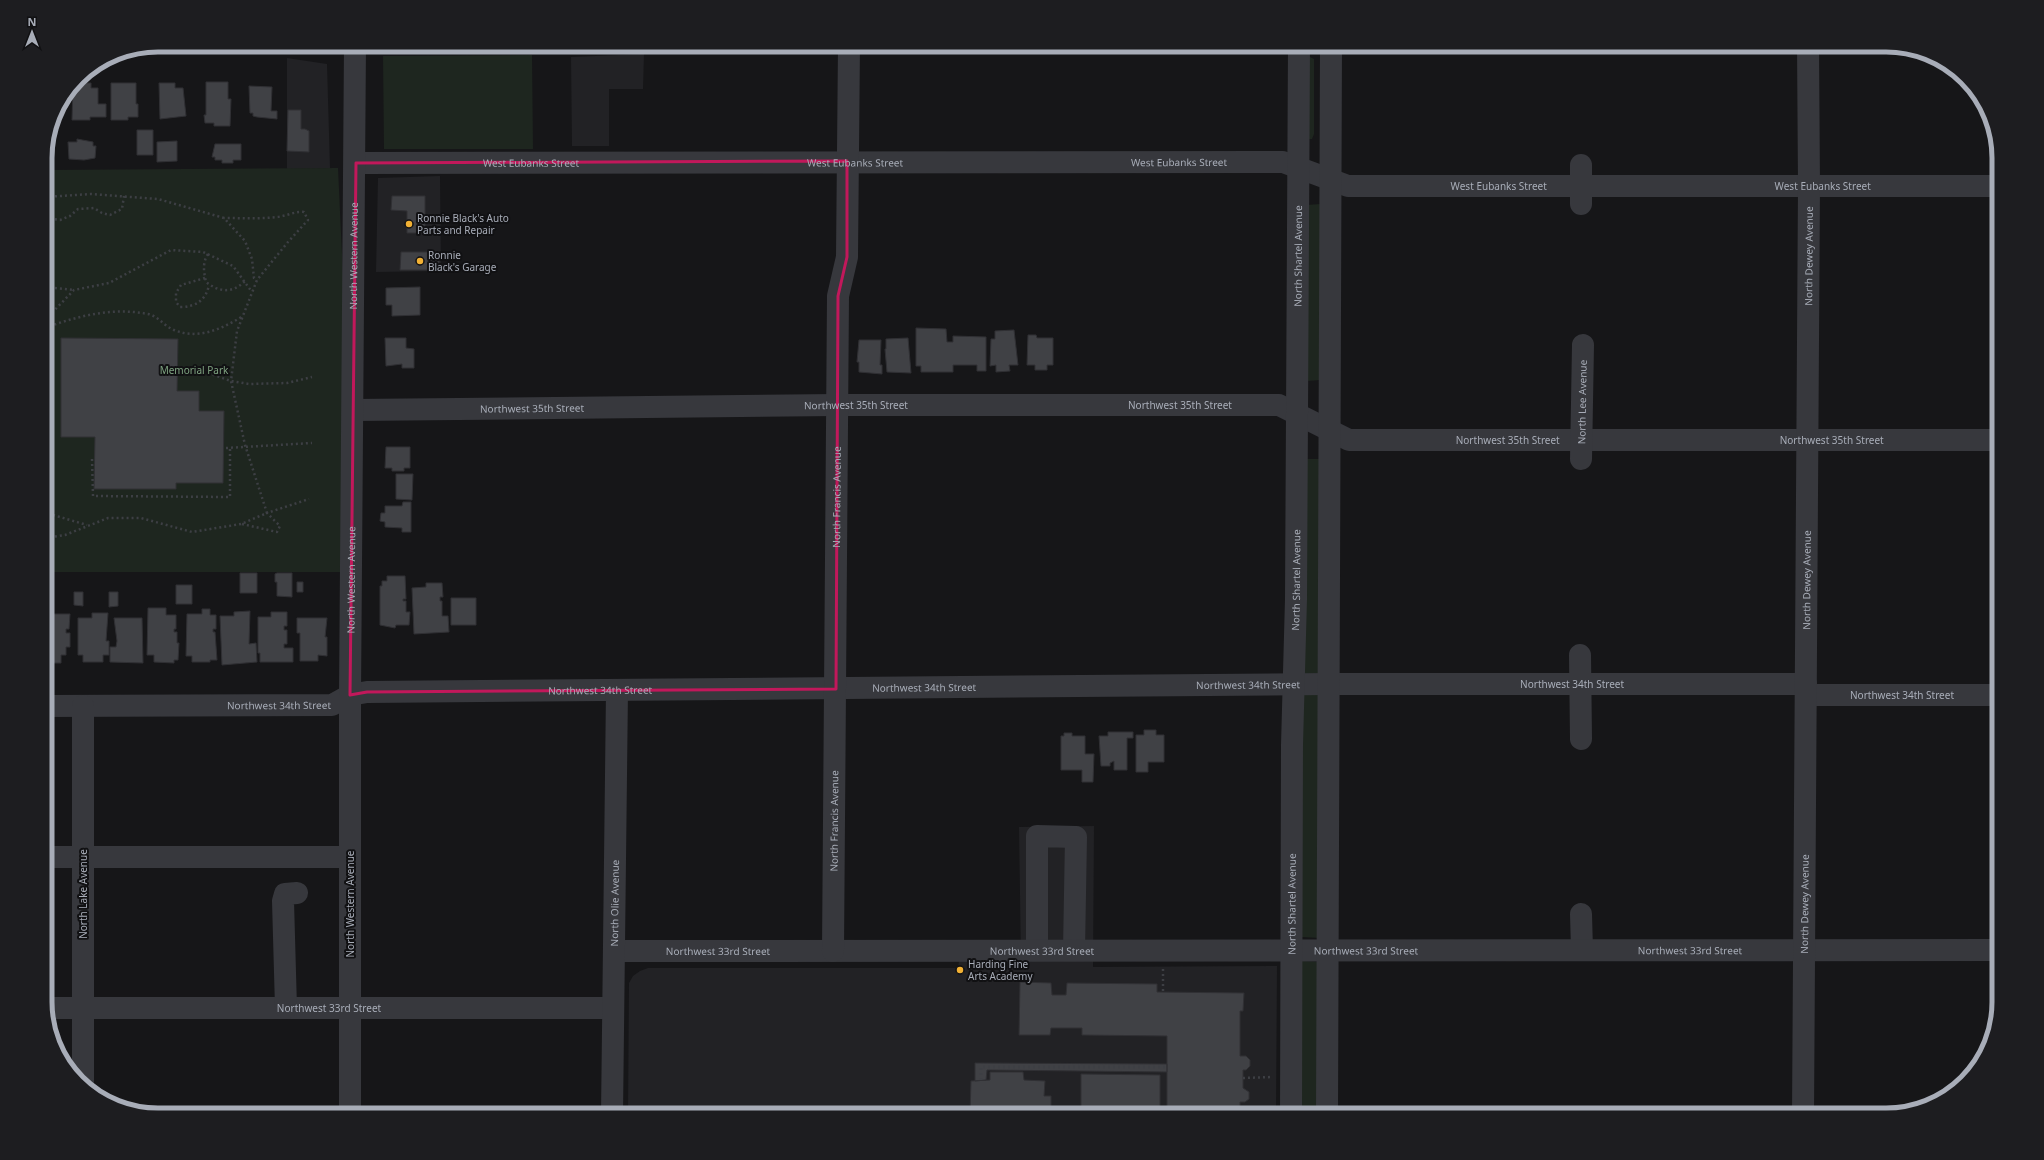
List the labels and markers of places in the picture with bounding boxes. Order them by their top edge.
place label: Ronnie Black's Auto Parts and Repair [417,211,509,237]
marker: Ronnie Black's Auto Parts and Repair [404,219,414,229]
place label: Ronnie Black's Garage [428,248,497,274]
marker: Ronnie Black's Garage [415,256,425,266]
place label: Harding Fine Arts Academy [968,957,1033,983]
marker: Harding Fine Arts Academy [955,965,965,975]

